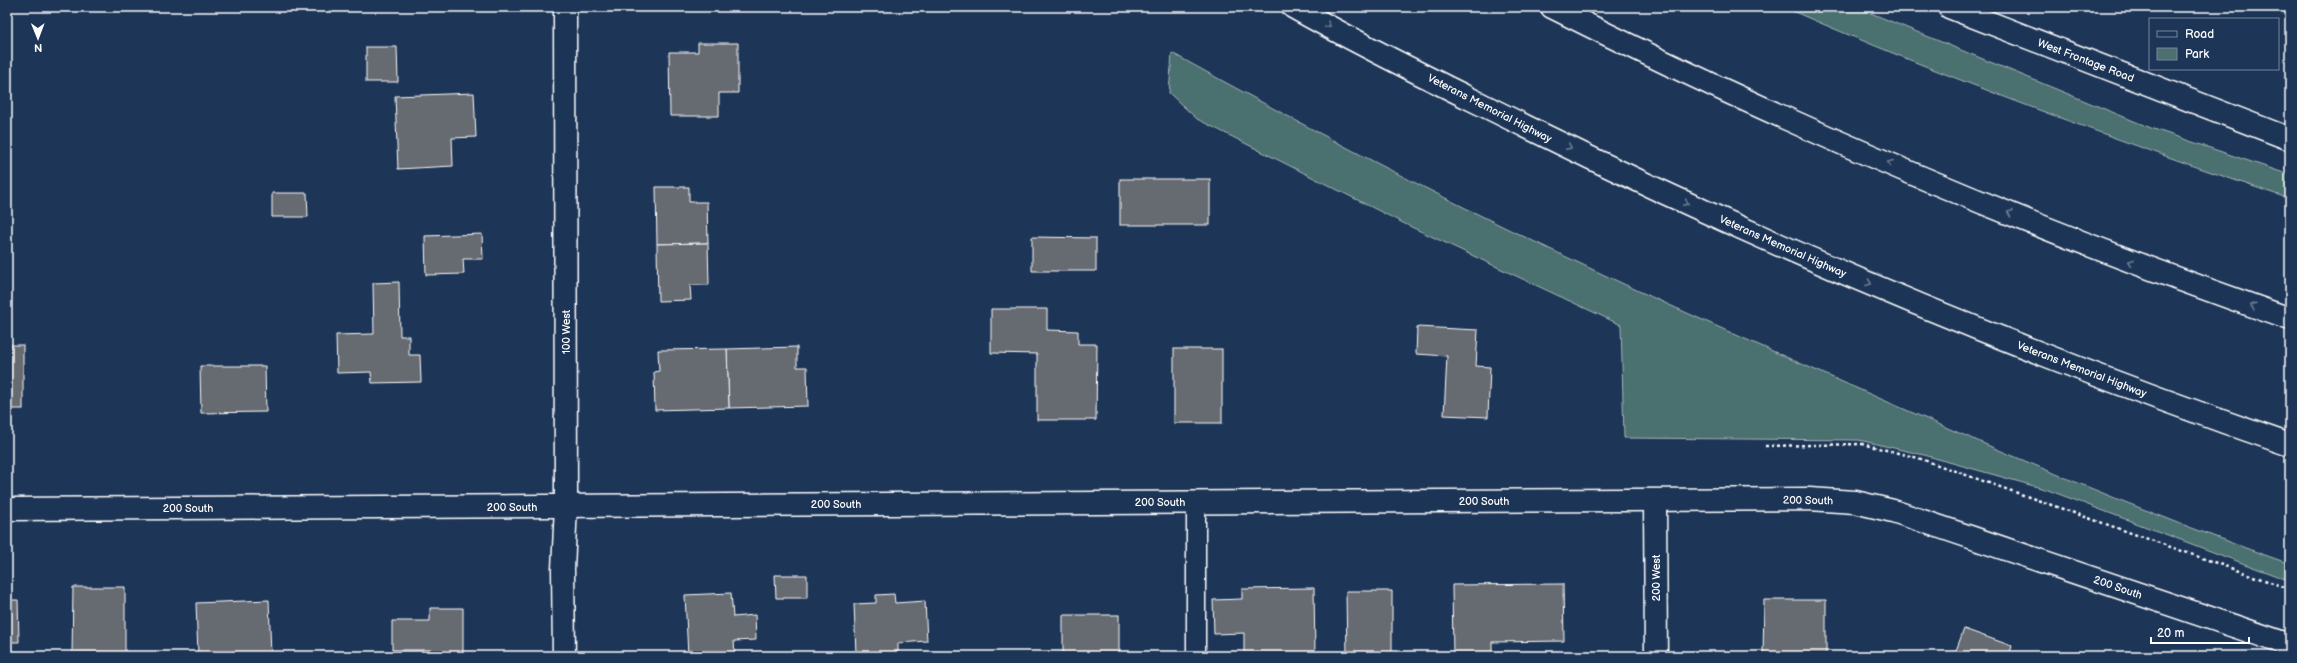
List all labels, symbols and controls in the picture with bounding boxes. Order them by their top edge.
north arrow [18,18,58,58]
legend [2149,18,2279,70]
one-way arrow [1323,20,1331,28]
text: Road [2185,27,2214,42]
street label: West Frontage Road [2036,36,2136,85]
text: N [34,41,42,54]
text: Park [2185,47,2209,62]
street label: Veterans Memorial Highway [1425,71,1554,145]
one-way arrow [1564,142,1572,150]
one-way arrow [1887,160,1895,168]
one-way arrow [1681,198,1689,206]
one-way arrow [2007,210,2015,218]
street label: Veterans Memorial Highway [1717,213,1848,280]
one-way arrow [2128,258,2135,266]
one-way arrow [1865,278,1873,286]
one-way arrow [2250,302,2257,311]
street label: 100 West [560,309,573,354]
street label: Veterans Memorial Highway [2015,339,2148,400]
street label: 200 South [1783,494,1833,507]
street label: 200 South [1459,495,1509,508]
street label: 200 South [1135,496,1185,509]
street label: 200 South [811,498,861,511]
street label: 200 South [487,501,537,514]
street label: 200 South [163,502,213,515]
street label: 200 West [1650,554,1663,601]
street label: 200 South [2092,573,2144,602]
scale bar [2151,619,2249,645]
text: 20 m [2157,626,2184,641]

